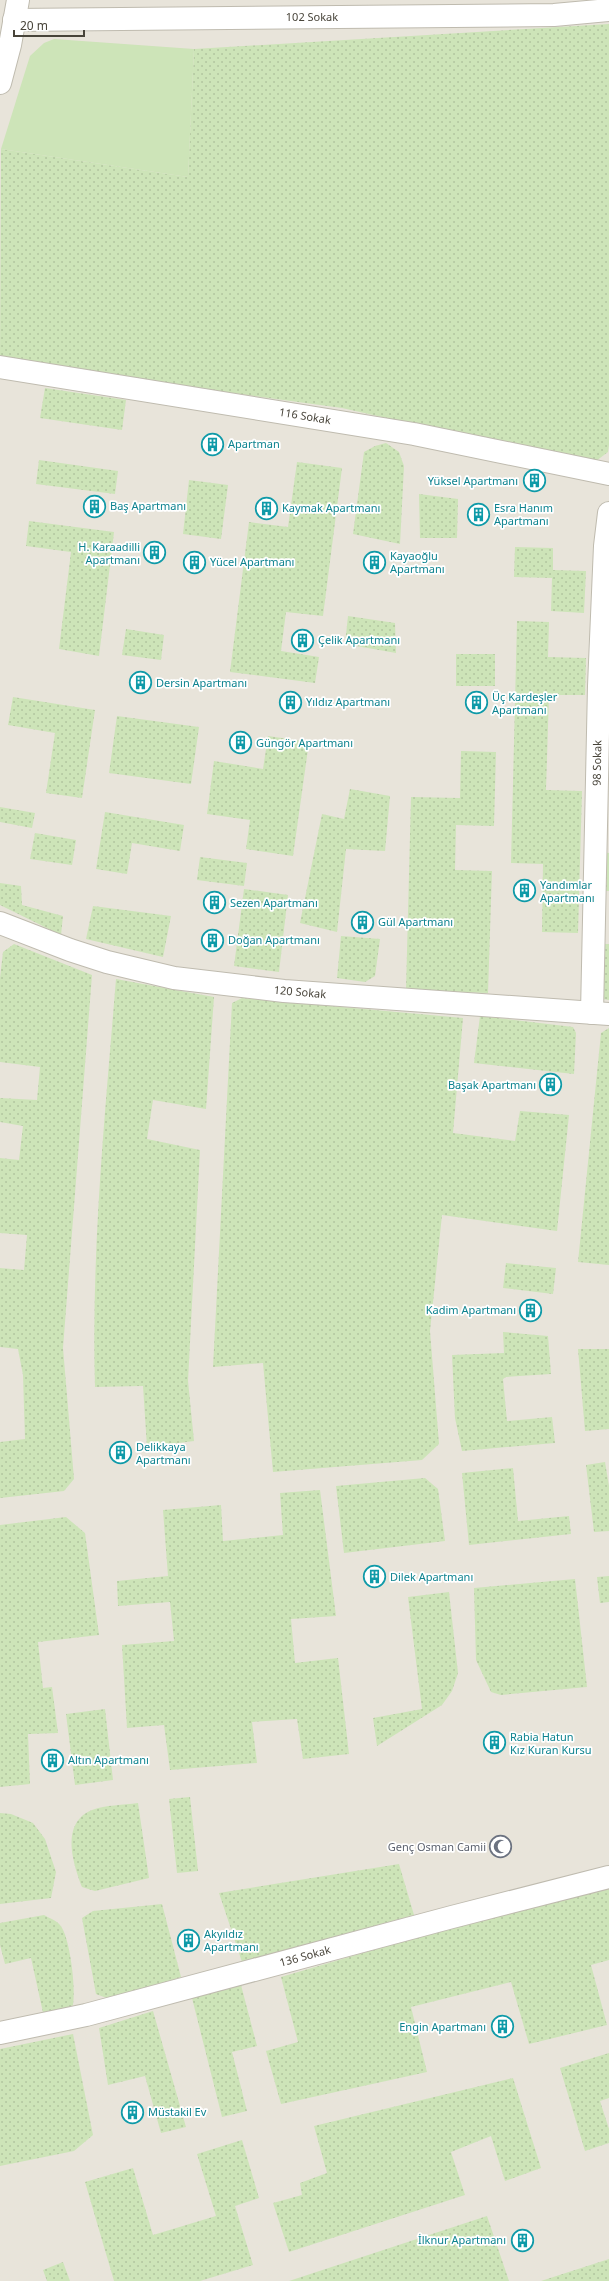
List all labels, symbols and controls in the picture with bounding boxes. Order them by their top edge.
street label: 102 Sokak [286,9,338,24]
scale bar [14,12,84,38]
text: 20 m [20,17,48,34]
street label: 116 Sokak [278,404,332,427]
building icon: Apartman [199,431,225,457]
place label: Apartman [228,436,280,451]
building icon: Yüksel Apartmanı [521,468,547,494]
place label: Yüksel Apartmanı [428,473,518,488]
building icon: Baş Apartmanı [81,493,107,519]
building icon: Kaymak Apartmanı [253,495,279,521]
place label: Baş Apartmanı [110,498,186,513]
place label: Kaymak Apartmanı [282,500,380,515]
place label: Esra Hanım Apartmanı [494,500,553,528]
building icon: Esra Hanım Apartmanı [465,501,491,527]
place label: H. Karaadilli Apartmanı [78,539,140,567]
building icon: H. Karaadilli Apartmanı [142,540,168,566]
place label: Kayaoğlu Apartmanı [390,548,445,576]
building icon: Yücel Apartmanı [182,549,208,575]
building icon: Kayaoğlu Apartmanı [362,549,388,575]
place label: Yücel Apartmanı [210,554,294,569]
building icon: Çelik Apartmanı [290,627,316,653]
place label: Çelik Apartmanı [318,632,400,647]
building icon: Dersin Apartmanı [127,670,153,696]
place label: Dersin Apartmanı [156,675,247,690]
building icon: Yıldız Apartmanı [277,689,303,715]
place label: Üç Kardeşler Apartmanı [492,689,558,717]
building icon: Üç Kardeşler Apartmanı [464,690,490,716]
place label: Yıldız Apartmanı [306,694,390,709]
building icon: Güngör Apartmanı [228,730,254,756]
place label: Güngör Apartmanı [256,735,353,750]
street label: 98 Sokak [589,740,604,786]
place label: Yandımlar Apartmanı [540,877,595,905]
building icon: Yandımlar Apartmanı [511,878,537,904]
building icon: Sezen Apartmanı [201,890,227,916]
place label: Sezen Apartmanı [230,895,318,910]
building icon: Gül Apartmanı [349,909,375,935]
place label: Gül Apartmanı [378,914,453,929]
building icon: Doğan Apartmanı [199,927,225,953]
place label: Doğan Apartmanı [228,932,320,947]
street label: 120 Sokak [273,982,327,1001]
building icon: Başak Apartmanı [538,1072,564,1098]
place label: Başak Apartmanı [448,1077,536,1092]
building icon: Kadim Apartmanı [518,1297,544,1323]
place label: Kadim Apartmanı [426,1302,516,1317]
place label: Delikkaya Apartmanı [136,1439,191,1467]
building icon: Delikkaya Apartmanı [108,1440,134,1466]
building icon: Dilek Apartmanı [362,1564,388,1590]
place label: Dilek Apartmanı [390,1569,473,1584]
place label: Rabia Hatun Kız Kuran Kursu [510,1729,592,1757]
building icon: Rabia Hatun Kız Kuran Kursu [481,1730,507,1756]
building icon: Altın Apartmanı [39,1747,65,1773]
place label: Altın Apartmanı [68,1752,149,1767]
mosque icon: Genç Osman Camii [488,1834,514,1860]
place label: Genç Osman Camii [388,1839,486,1854]
place label: Akyıldız Apartmanı [204,1926,259,1954]
building icon: Akyıldız Apartmanı [176,1927,202,1953]
street label: 136 Sokak [278,1941,332,1970]
building icon: Engin Apartmanı [489,2014,515,2040]
place label: Engin Apartmanı [399,2019,486,2034]
building icon: Müstakil Ev [120,2099,146,2125]
place label: Müstakil Ev [148,2104,207,2119]
building icon: İlknur Apartmanı [509,2227,535,2253]
place label: İlknur Apartmanı [418,2232,506,2247]

